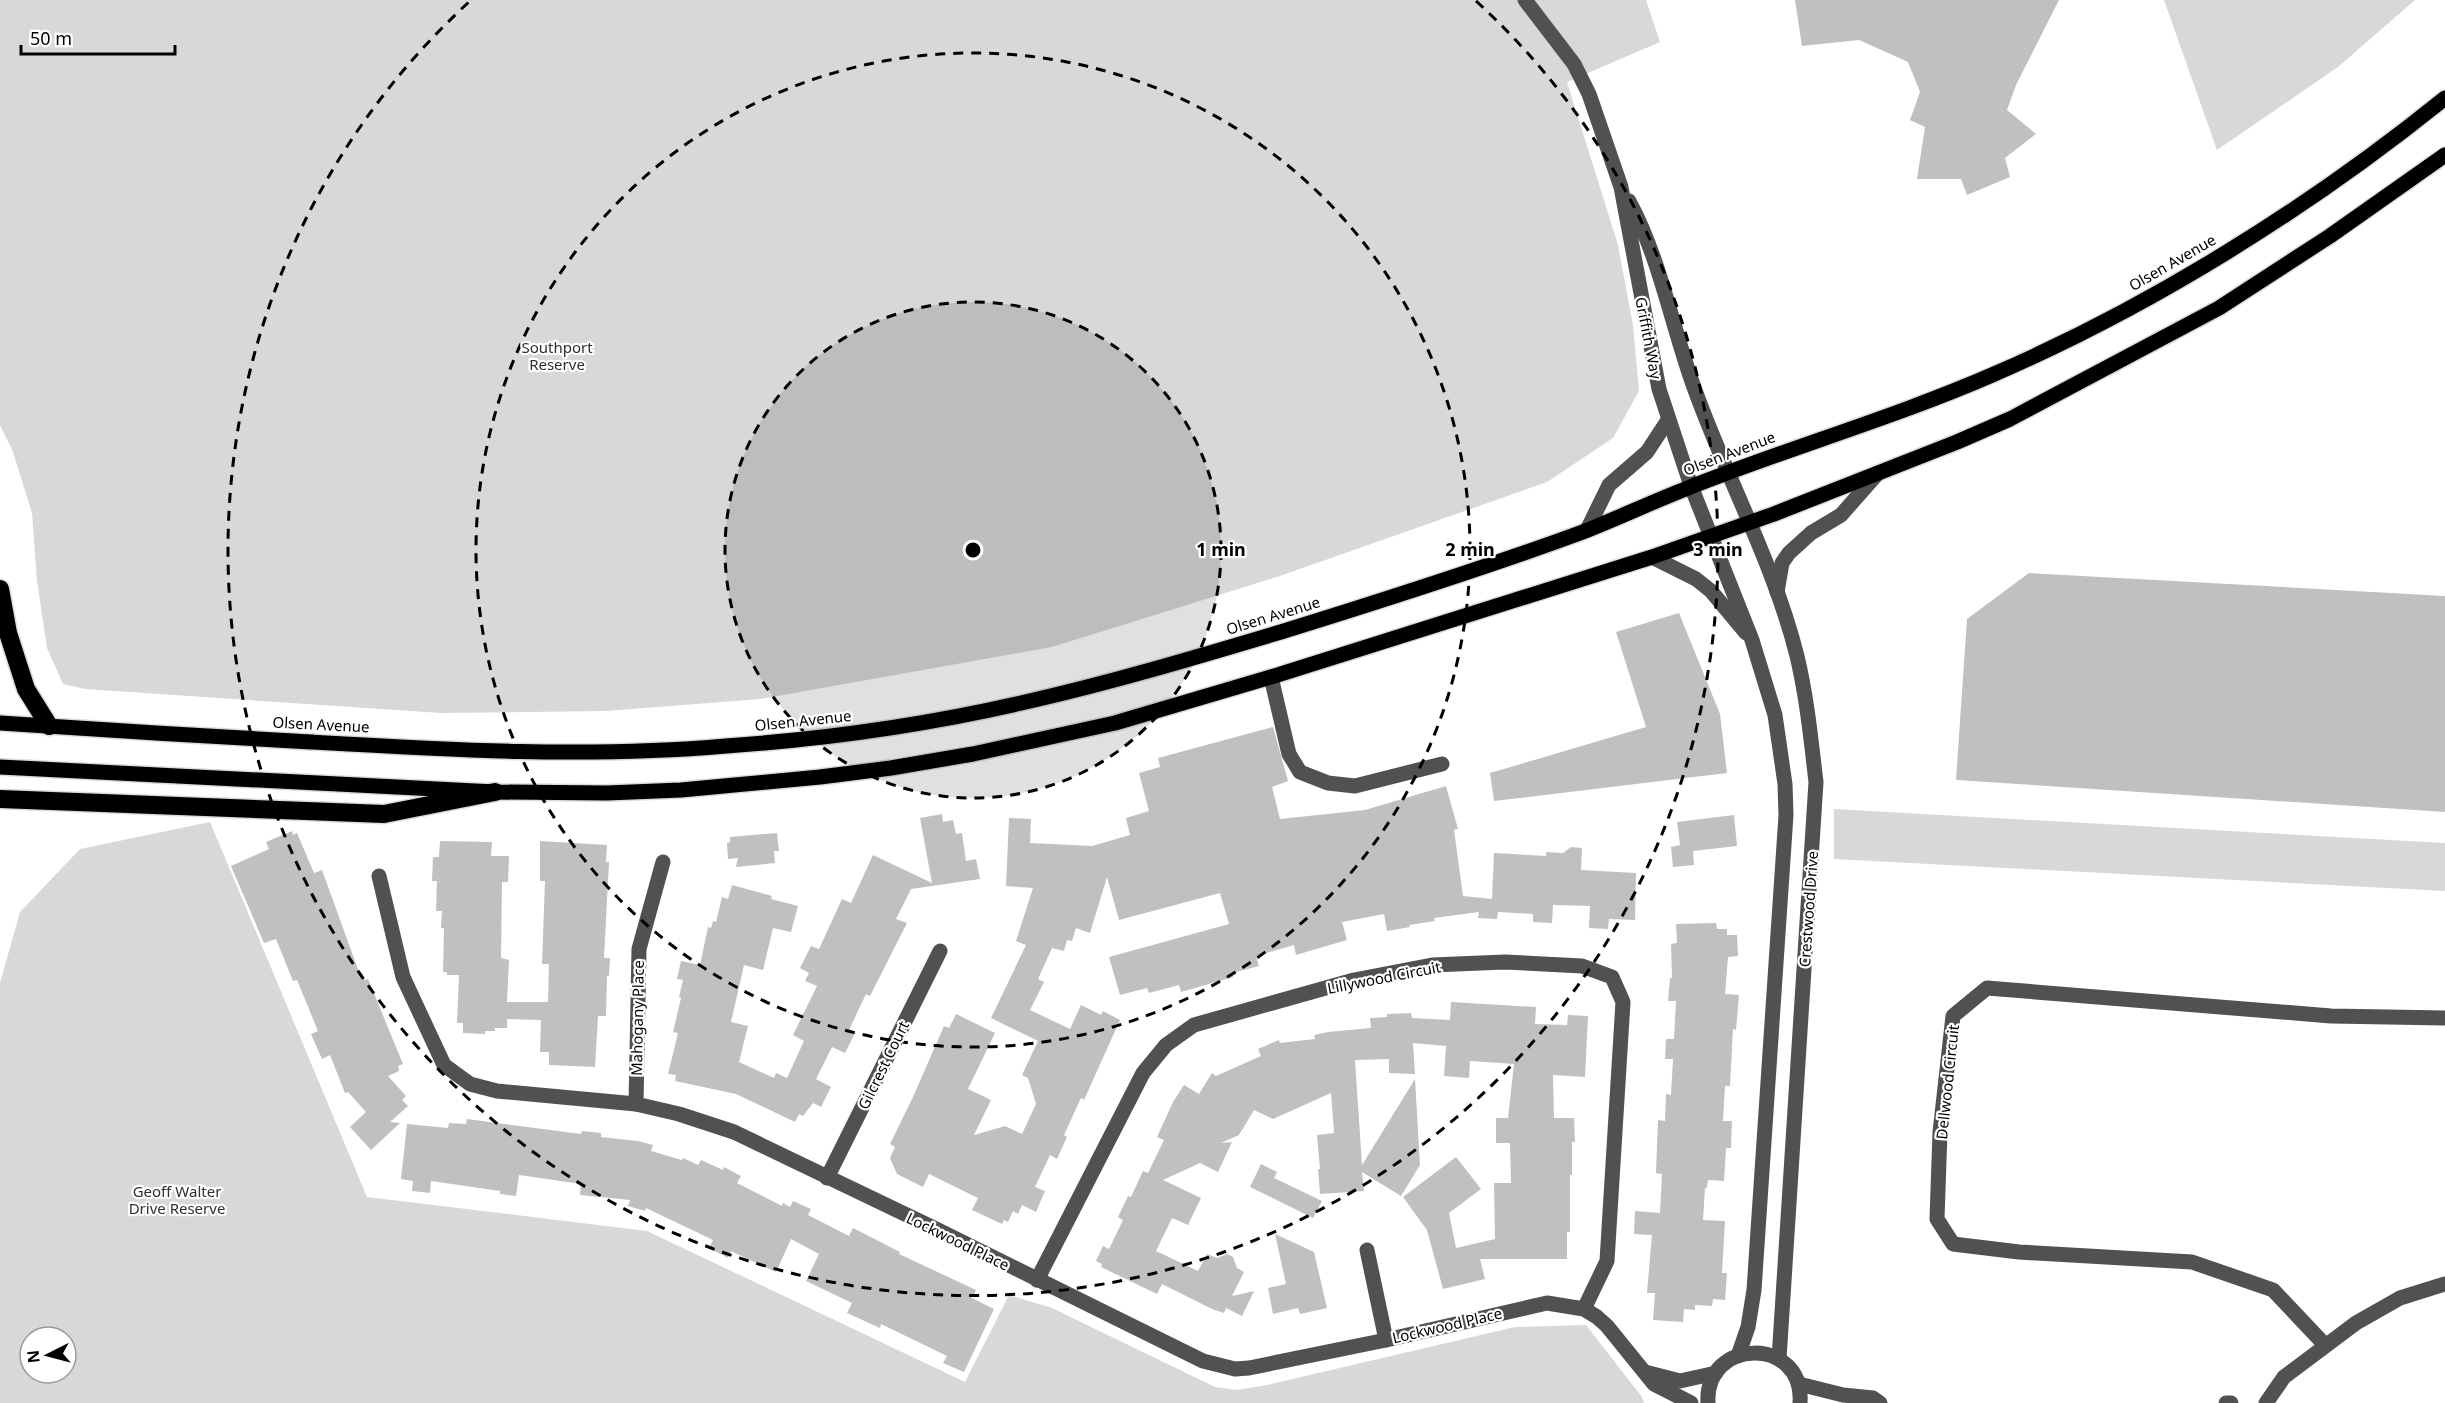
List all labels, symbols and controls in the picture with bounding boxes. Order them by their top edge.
scale bar [21,18,176,56]
text: 50 m [30,26,72,50]
street label: Olsen Avenue [2125,229,2219,295]
street label: Griffith Way [1631,295,1667,381]
park label: Southport Reserve [521,337,593,374]
street label: Olsen Avenue [1680,426,1778,480]
text: 1 min [1196,537,1246,561]
text: 2 min [1445,537,1495,561]
text: 3 min [1693,537,1743,561]
centre of rings [963,540,983,560]
street label: Olsen Avenue [1224,591,1322,639]
street label: Olsen Avenue [754,705,852,735]
street label: Olsen Avenue [272,711,370,737]
street label: Crestwood Drive [1794,850,1822,968]
street label: Lillywood Circuit [1326,956,1443,998]
street label: Mahogany Place [626,960,648,1076]
street label: Gilcrest Court [853,1017,913,1113]
street label: Dellwood Circuit [1931,1023,1963,1140]
park label: Geoff Walter Drive Reserve [129,1181,225,1218]
street label: Lockwood Place [903,1207,1013,1275]
street label: Lockwood Place [1390,1303,1504,1347]
north arrow [18,1325,78,1385]
text: N [21,1349,45,1364]

